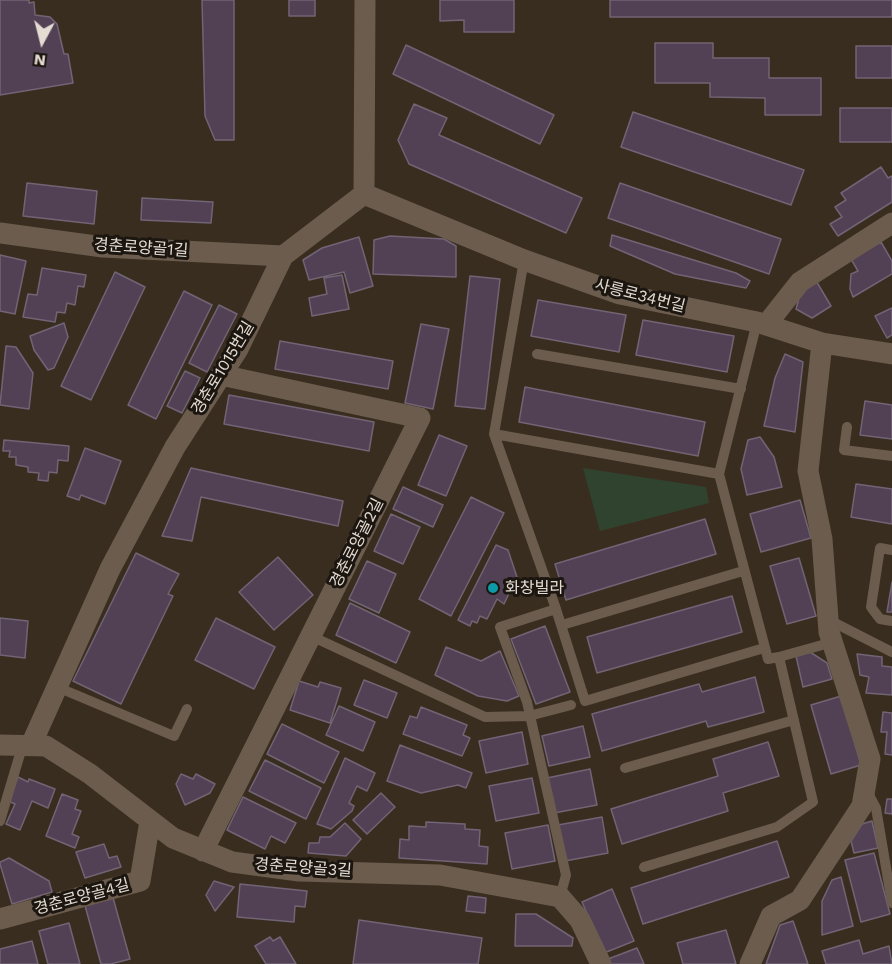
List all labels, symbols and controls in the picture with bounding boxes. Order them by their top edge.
north arrow [12,12,72,72]
text: N [33,50,47,71]
street label: 경춘로양골1길 [93,235,189,261]
street label: 사릉로34번길 [593,275,687,317]
street label: 경춘로1015번길 [188,318,258,418]
street label: 경춘로양골2길 [326,495,388,591]
place label: 화창빌라 [505,578,564,598]
marker: 화창빌라 [486,581,500,595]
street label: 경춘로양골3길 [254,855,352,881]
street label: 경춘로양골4길 [32,875,132,919]

